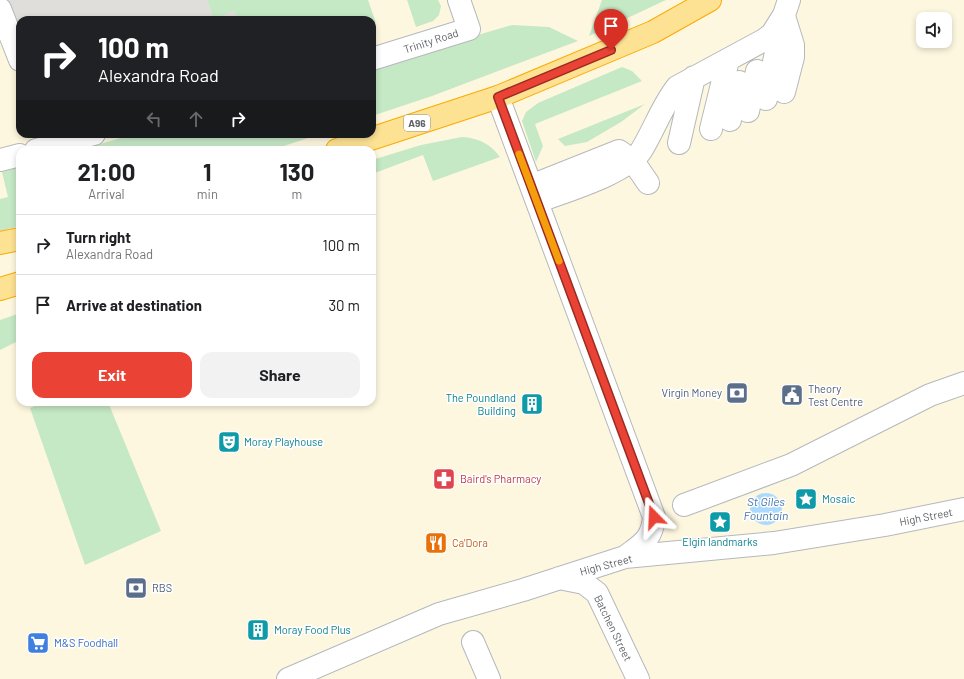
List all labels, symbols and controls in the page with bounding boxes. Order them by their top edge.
pin [594,9,628,50]
map controls [916,12,952,48]
button: sound [916,12,952,48]
icon: arrive [600,15,622,37]
street label: Trinity Road [402,26,460,55]
text: 100 m [98,30,169,64]
icon: right [32,32,84,84]
text: Alexandra Road [98,64,219,86]
icon: left [143,108,165,130]
icon: ahead [185,108,207,130]
icon: right [227,108,249,130]
road number: A96 [404,115,430,131]
text: 21:00 [77,157,135,186]
text: 1 [203,157,212,186]
text: 130 [279,157,315,186]
text: Arrival [88,186,125,202]
text: min [197,186,218,202]
text: m [292,186,302,202]
text: Turn right [66,228,131,246]
icon: right [32,234,54,256]
text: 100 m [322,236,360,254]
text: Alexandra Road [66,246,153,262]
icon: arrive [32,294,54,316]
text: Arrive at destination [66,296,202,314]
text: 30 m [328,296,360,314]
button: Exit [32,352,192,398]
button: Share [200,352,360,398]
bank icon: Virgin Money [724,380,750,406]
public building icon: Theory Test Centre [779,382,805,408]
place label: Theory Test Centre [808,382,863,408]
place label: Virgin Money [662,386,722,399]
place label: The Poundland Building [446,391,516,417]
building icon: The Poundland Building [519,391,545,417]
theatre icon: Moray Playhouse [216,429,242,455]
place label: Moray Playhouse [244,435,323,448]
pharmacy icon: Baird's Pharmacy [431,466,457,492]
place label: Baird's Pharmacy [460,472,541,485]
place icon: Mosaic [793,486,819,512]
place label: Mosaic [822,492,856,505]
water label: St Giles Fountain [744,494,788,522]
position arrow [633,496,675,538]
street label: High Street [898,505,954,528]
place icon: Elgin landmarks [707,509,733,535]
restaurant icon: Ca'Dora [423,530,449,556]
place label: Elgin landmarks [682,535,758,548]
place label: Ca'Dora [452,536,488,549]
street label: High Street [578,551,634,578]
bank icon: RBS [123,575,149,601]
place label: RBS [152,581,172,594]
street label: Batchen Street [592,593,635,663]
building icon: Moray Food Plus [245,617,271,643]
place label: Moray Food Plus [274,623,351,636]
supermarket icon: M&S Foodhall [25,630,51,656]
place label: M&S Foodhall [54,636,118,649]

